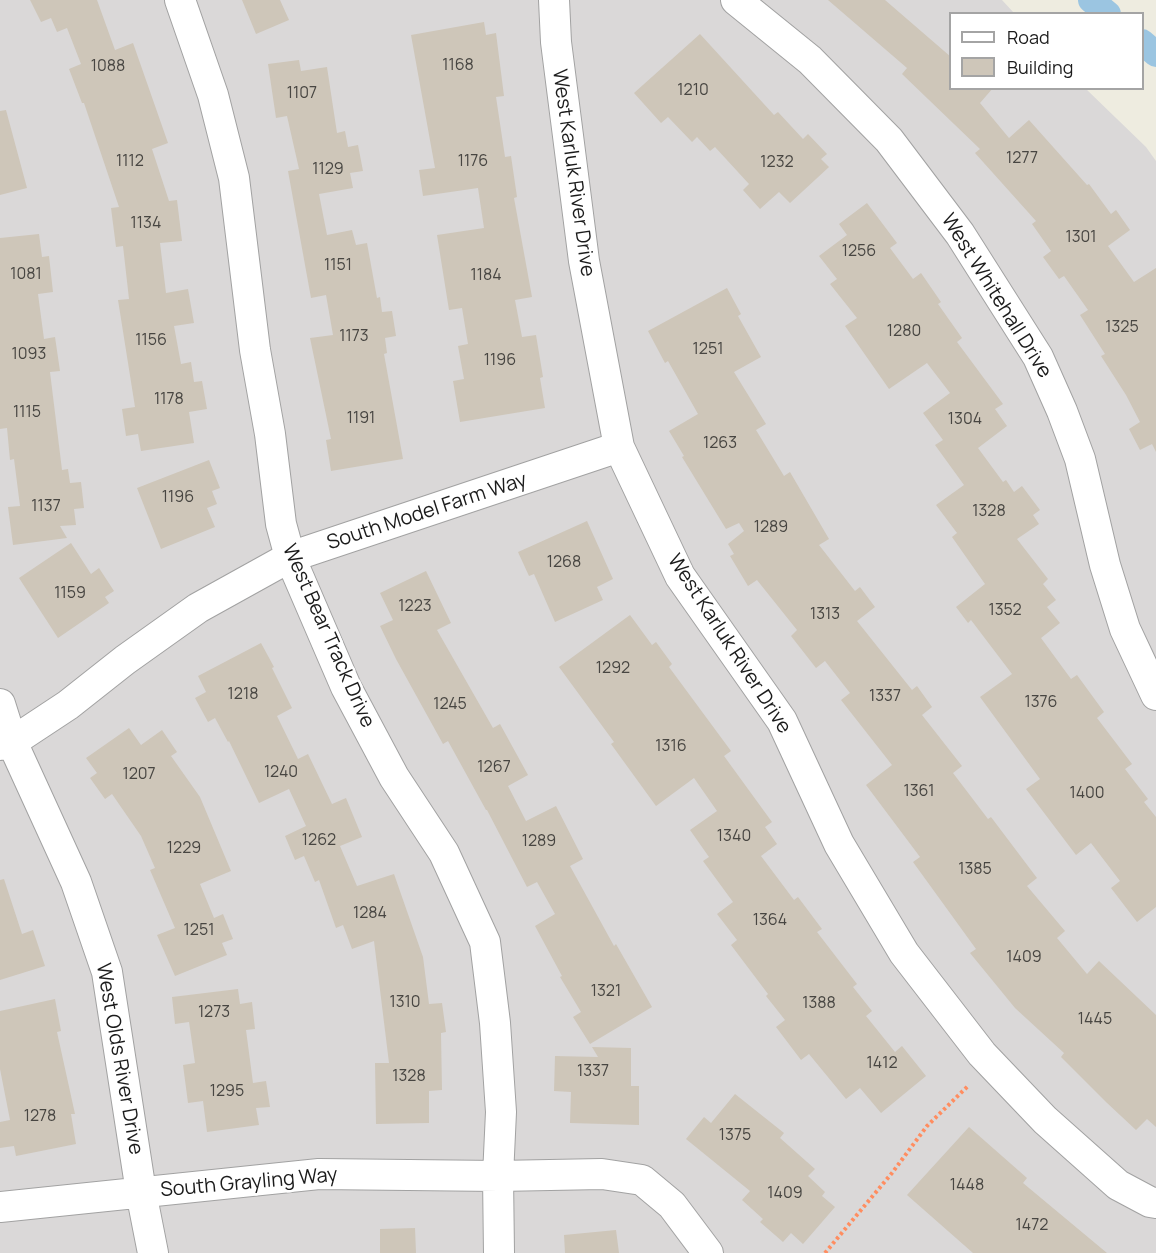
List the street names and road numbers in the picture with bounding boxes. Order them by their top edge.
street label: West Karluk River Drive [547,68,599,278]
street label: West Whitehall Drive [936,209,1056,383]
street label: South Model Farm Way [324,468,530,556]
street label: West Bear Track Drive [277,541,379,731]
street label: West Karluk River Drive [662,550,796,738]
street label: West Olds River Drive [90,961,148,1157]
street label: South Grayling Way [159,1163,339,1203]

